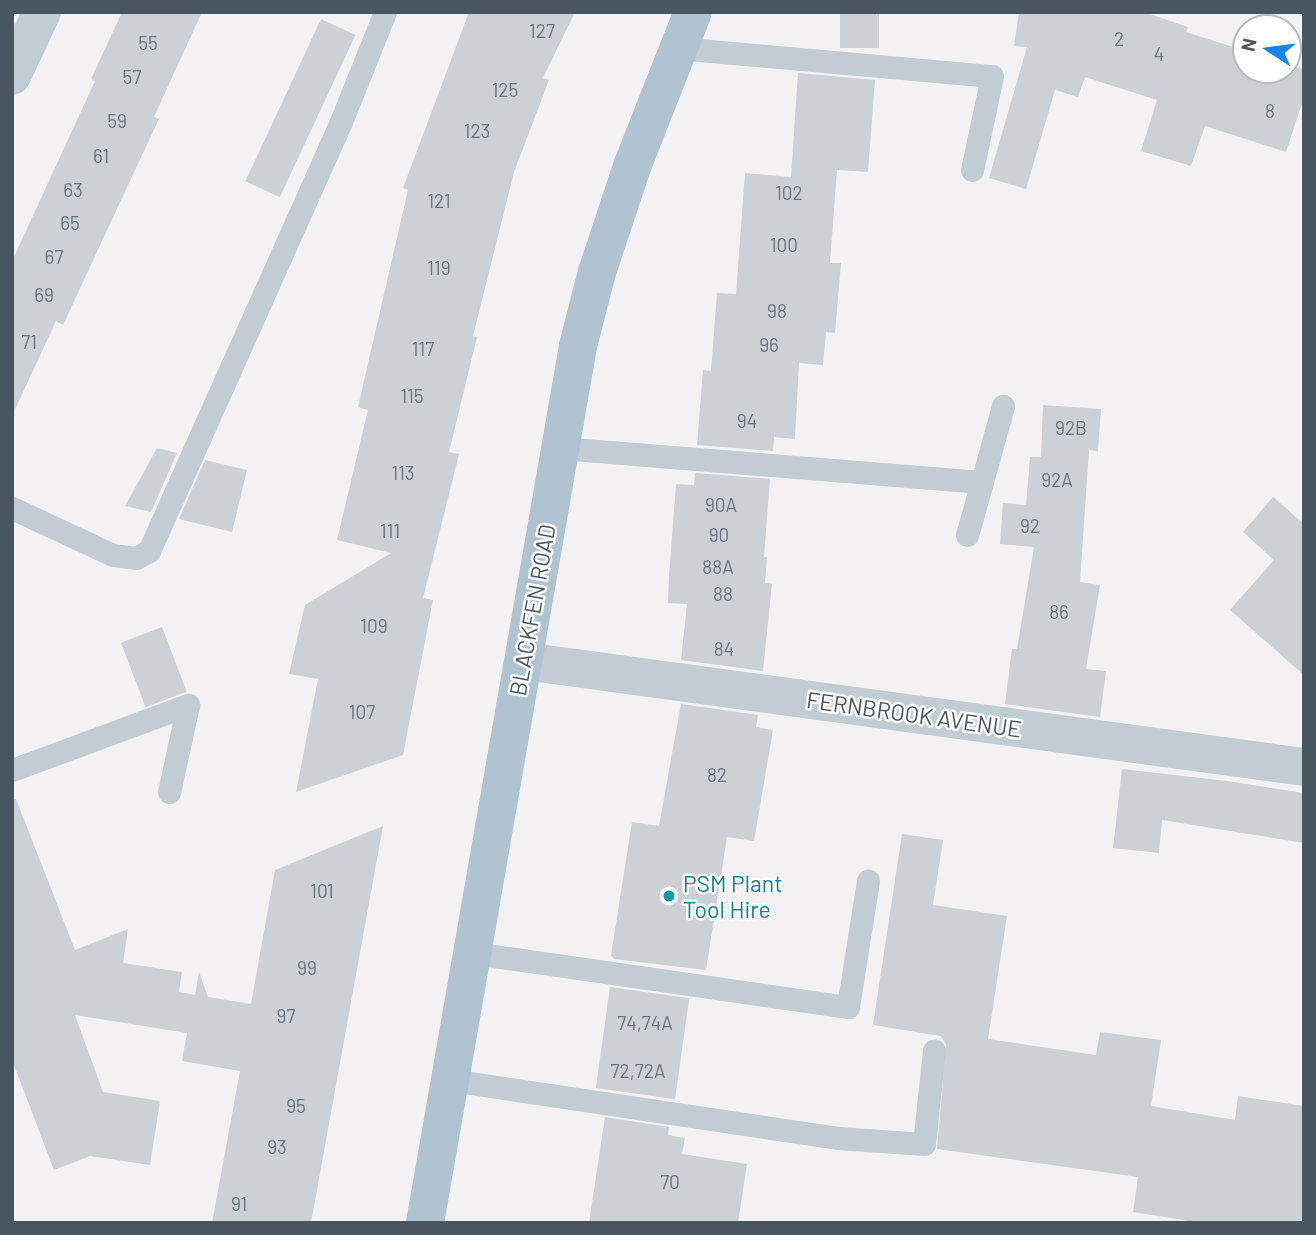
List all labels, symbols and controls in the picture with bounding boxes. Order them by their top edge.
north arrow [1232,14,1302,84]
house number: 127 [529,20,555,42]
house number: 2 [1114,28,1124,50]
house number: 55 [138,32,158,54]
text: N [1235,36,1261,53]
house number: 4 [1154,43,1164,65]
house number: 57 [123,66,141,88]
house number: 125 [492,79,518,101]
house number: 8 [1265,100,1275,122]
house number: 59 [107,110,127,132]
house number: 123 [464,120,490,142]
house number: 61 [93,145,109,167]
house number: 63 [63,179,83,201]
house number: 102 [775,182,803,204]
house number: 121 [427,190,451,212]
house number: 65 [60,212,80,234]
house number: 100 [770,234,798,256]
house number: 67 [45,246,63,268]
house number: 119 [427,257,451,279]
house number: 69 [34,284,54,306]
house number: 98 [767,300,787,322]
house number: 71 [21,331,37,353]
house number: 96 [759,334,779,356]
house number: 117 [412,338,434,360]
house number: 115 [400,385,424,407]
house number: 94 [737,410,757,432]
house number: 92B [1055,417,1087,439]
house number: 113 [391,462,415,484]
house number: 92A [1041,469,1073,491]
house number: 90A [705,494,737,516]
house number: 92 [1020,515,1040,537]
house number: 111 [380,520,400,542]
street label: BLACKFEN ROAD [503,522,561,698]
house number: 90 [709,524,729,546]
house number: 88A [702,556,734,578]
house number: 88 [713,583,733,605]
house number: 86 [1049,601,1069,623]
house number: 109 [360,615,388,637]
house number: 84 [714,638,734,660]
street label: FERNBROOK AVENUE [805,685,1023,743]
house number: 107 [349,701,375,723]
house number: 82 [707,764,727,786]
place label: PSM Plant Tool Hire [683,869,783,923]
house number: 101 [310,880,334,902]
marker: PSM Plant Tool Hire [661,888,677,904]
house number: 99 [297,957,317,979]
house number: 97 [277,1005,295,1027]
house number: 74,74A [617,1012,673,1034]
house number: 72,72A [611,1060,665,1082]
house number: 95 [286,1095,306,1117]
house number: 93 [267,1136,287,1158]
house number: 70 [660,1171,680,1193]
house number: 91 [231,1193,247,1215]

